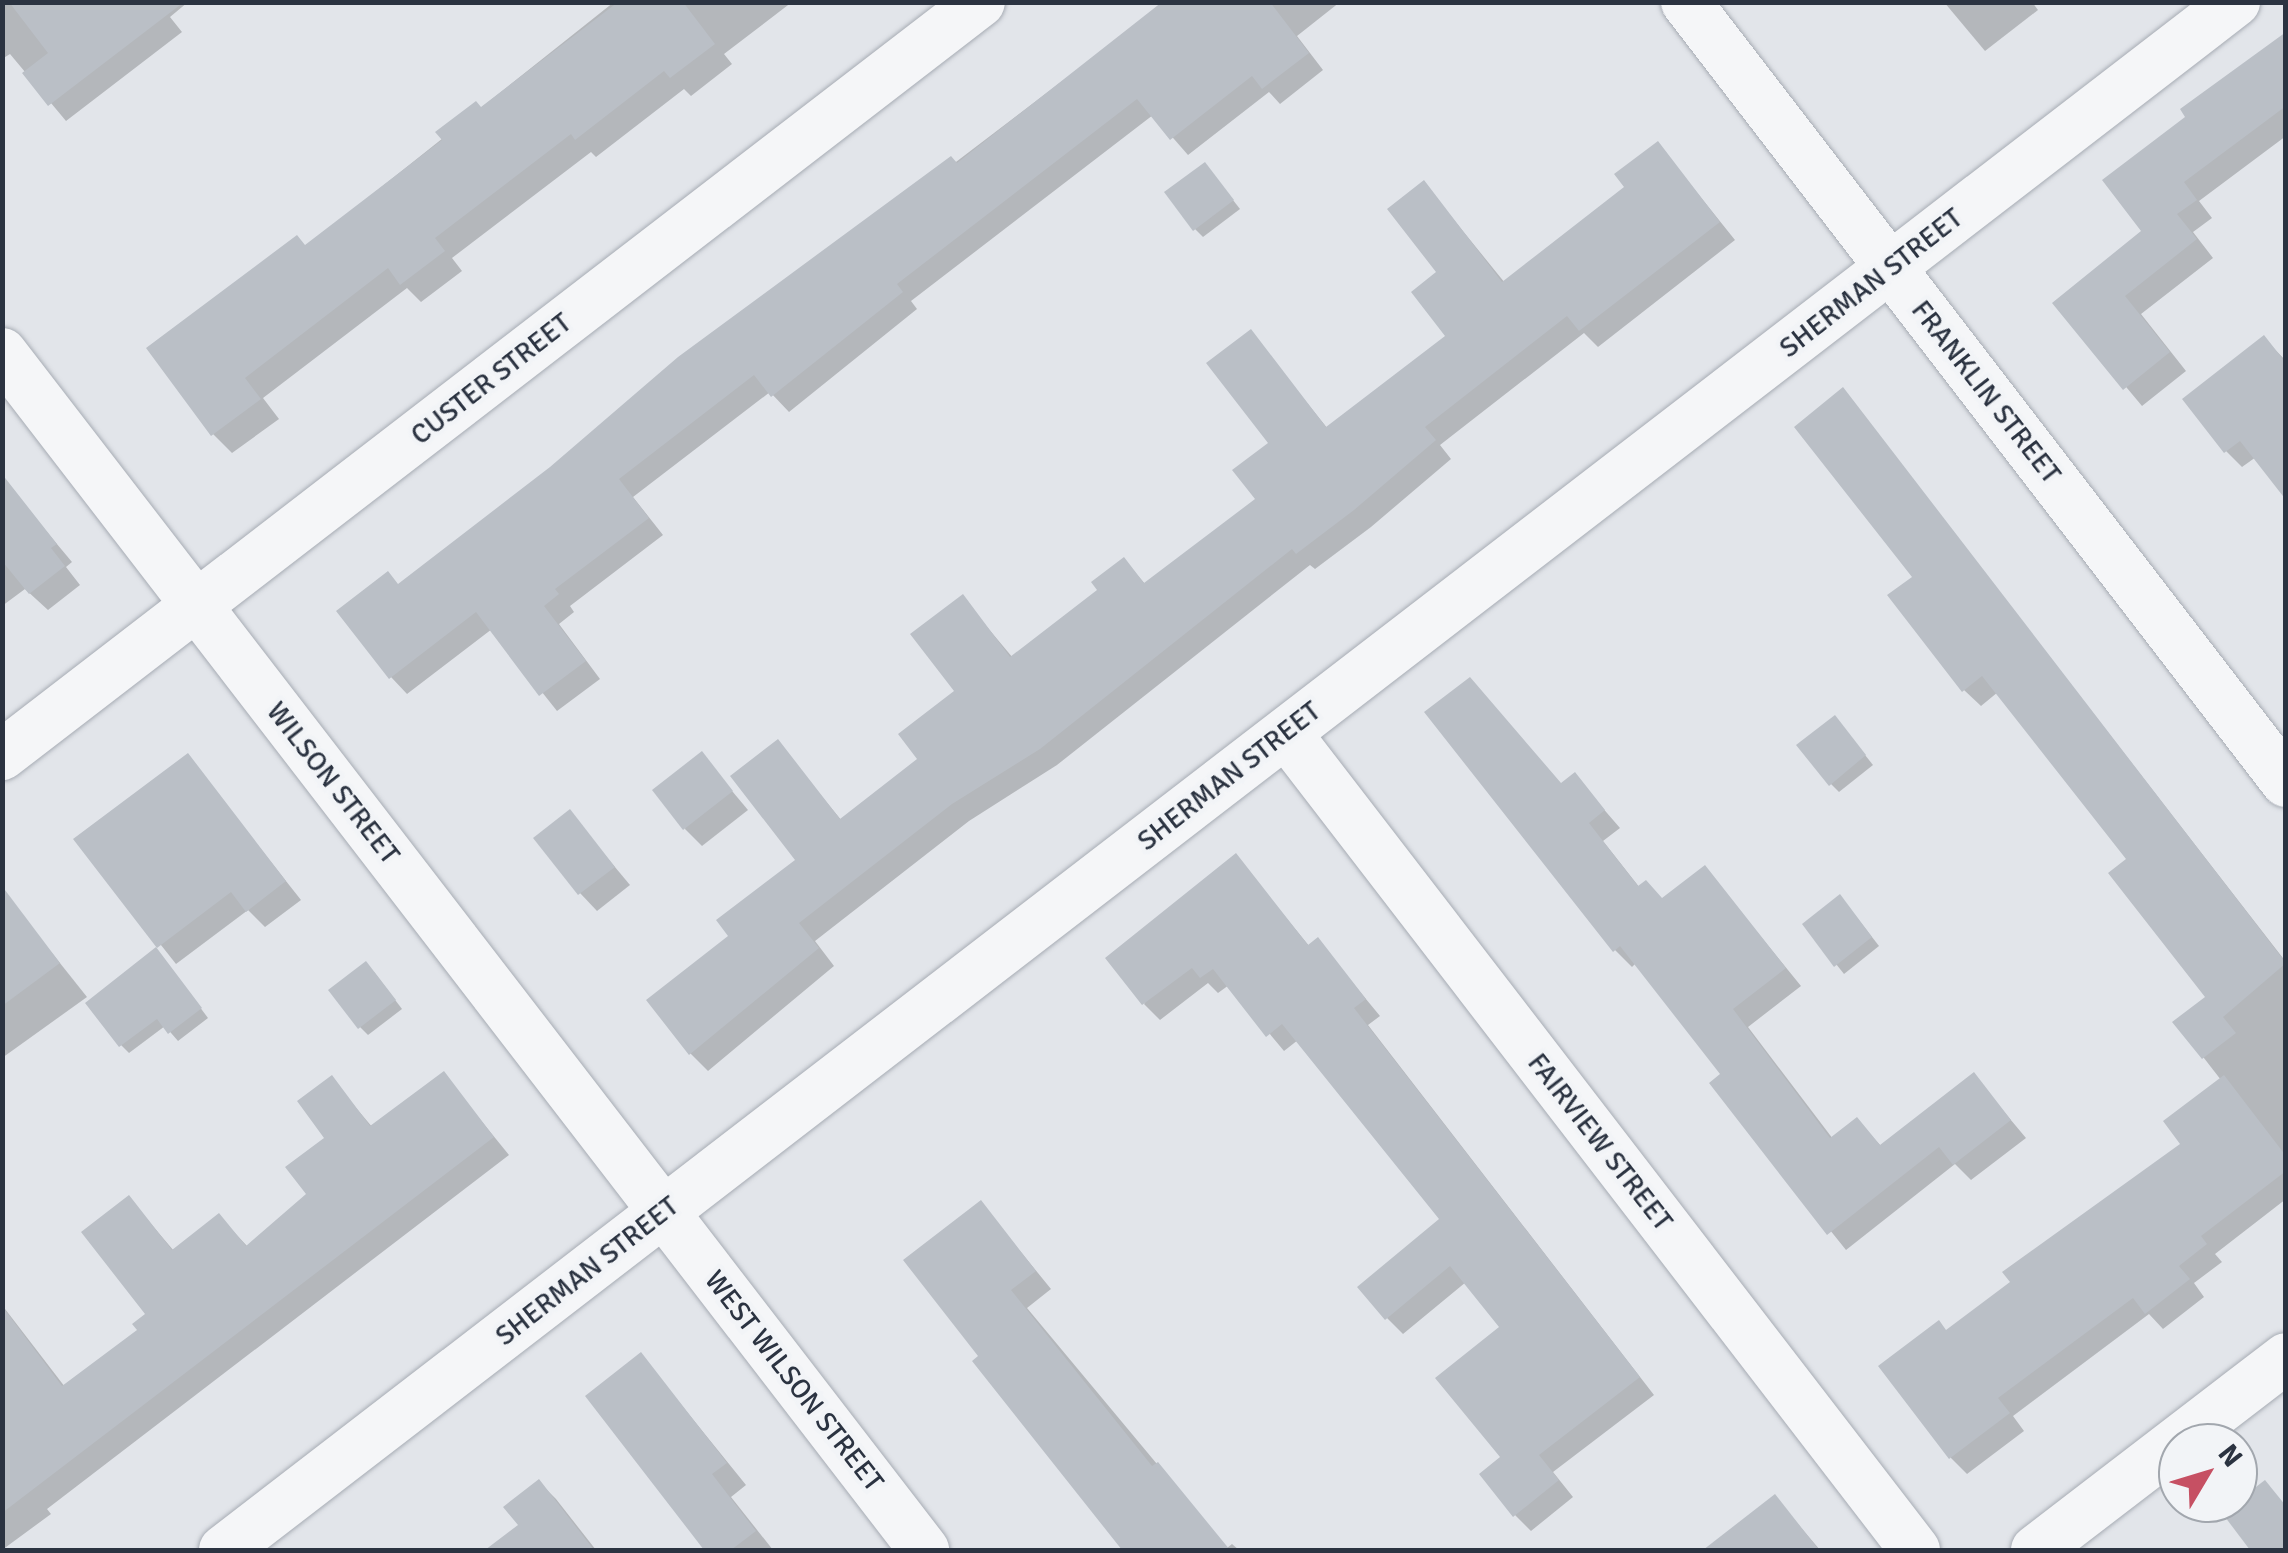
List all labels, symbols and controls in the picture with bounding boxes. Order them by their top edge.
street label: SHERMAN STREET [1773,201,1969,365]
street label: FRANKLIN STREET [1904,294,2068,490]
street label: CUSTER STREET [404,306,578,452]
street label: SHERMAN STREET [1131,694,1327,858]
street label: WILSON STREET [259,695,407,871]
street label: FAIRVIEW STREET [1520,1047,1680,1237]
street label: SHERMAN STREET [489,1189,685,1353]
street label: WEST WILSON STREET [697,1264,891,1498]
north arrow [2158,1423,2258,1523]
text: N [2211,1438,2249,1474]

